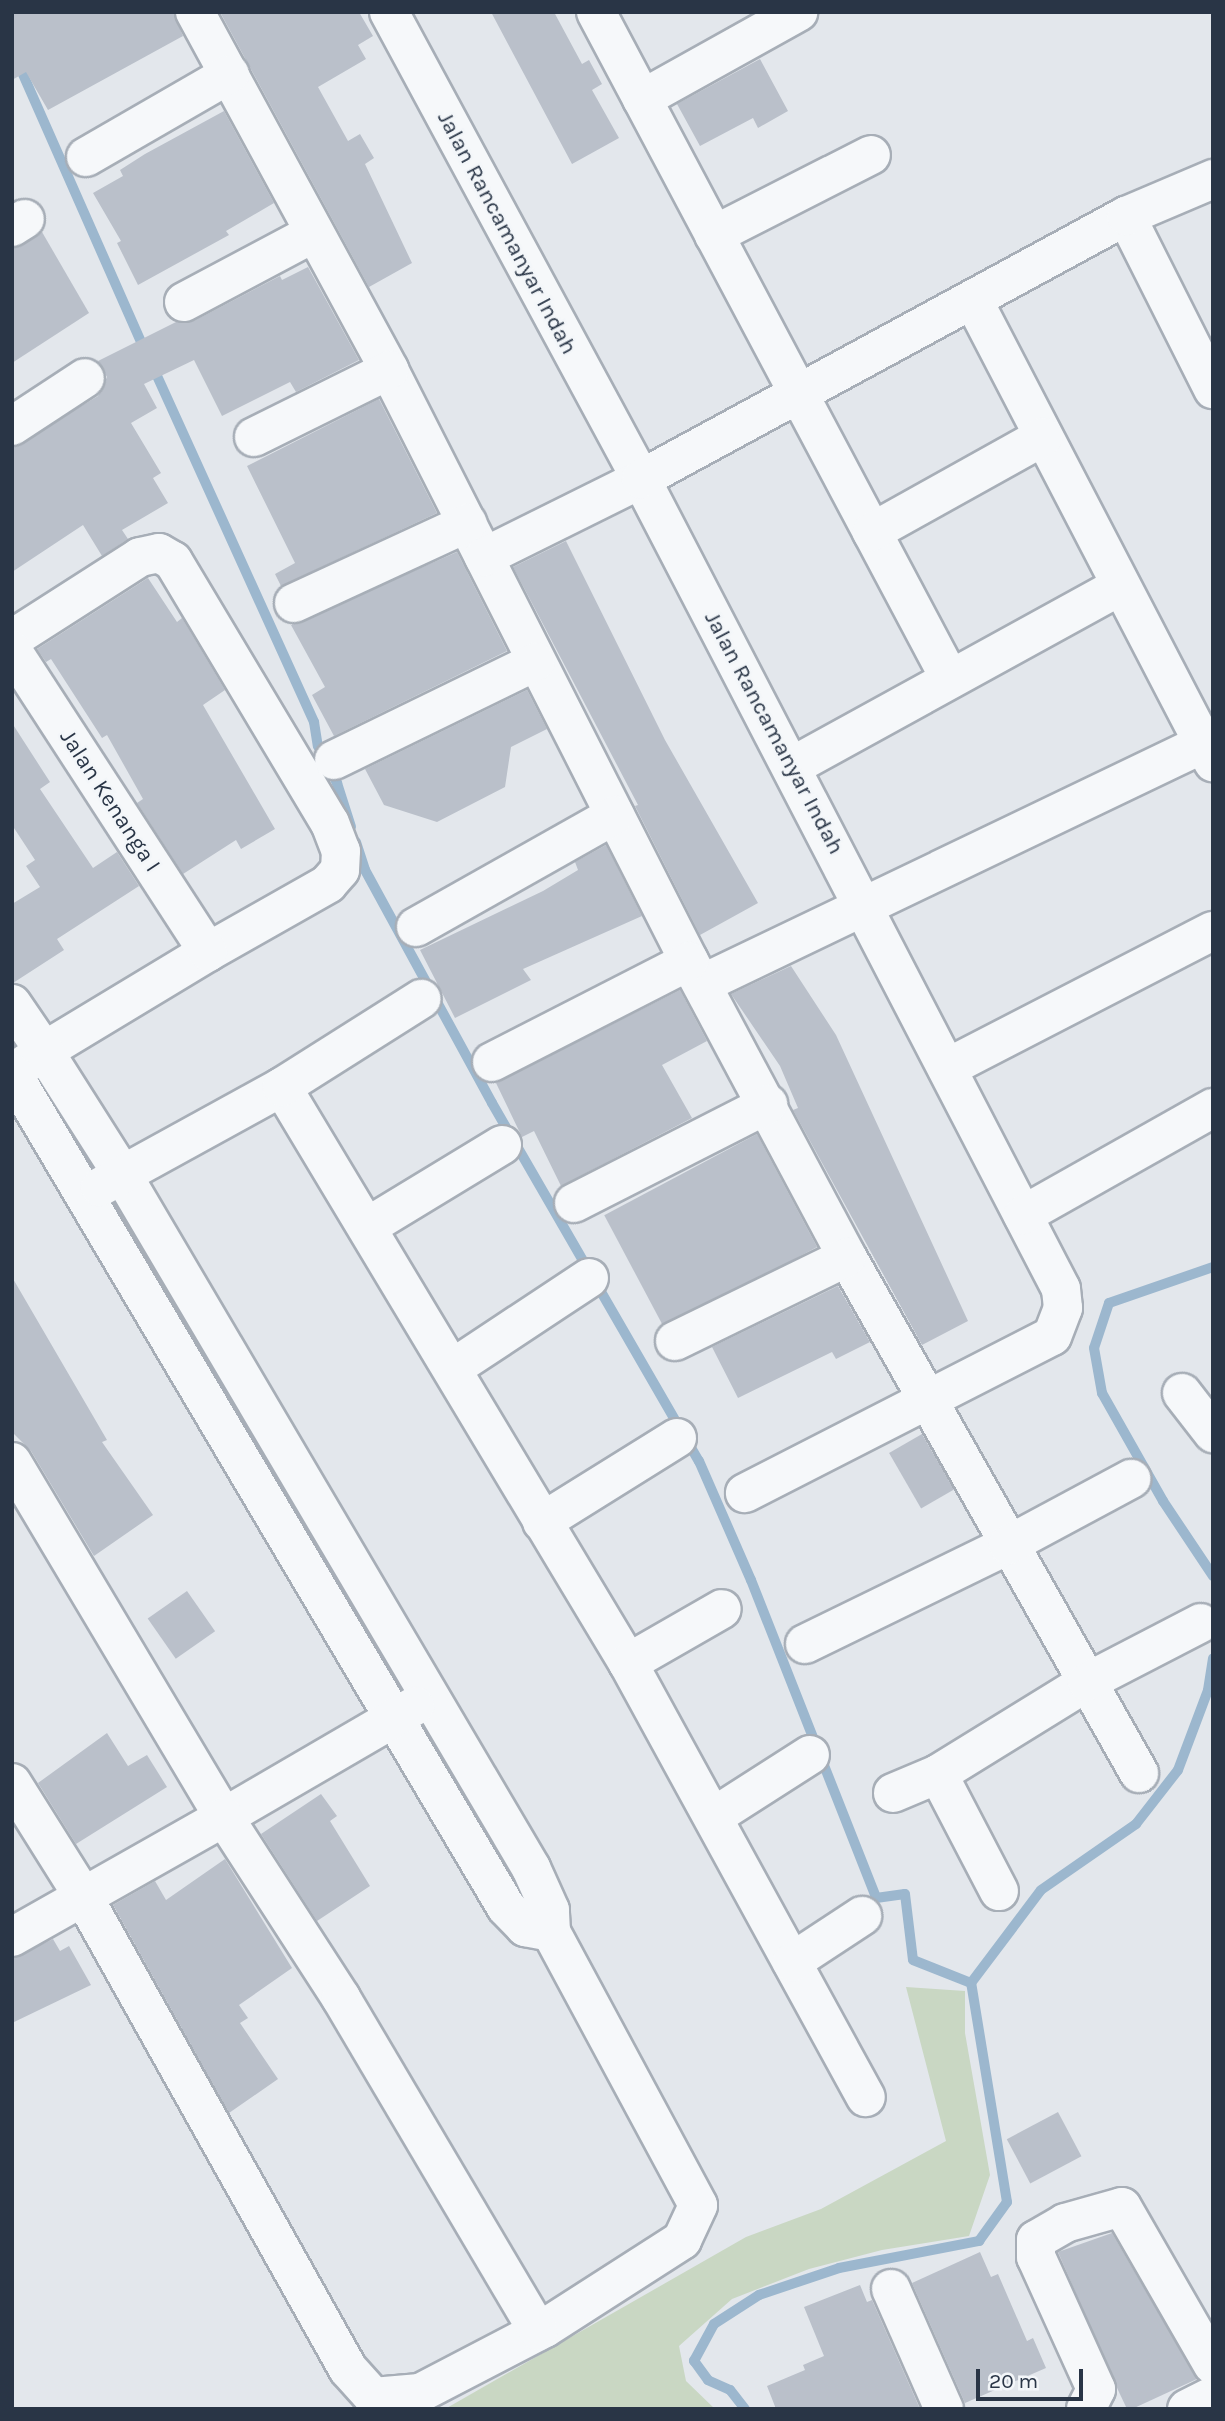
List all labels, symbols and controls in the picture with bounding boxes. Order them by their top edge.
street label: Jalan Rancamanyar Indah [431,107,583,359]
street label: Jalan Rancamanyar Indah [698,607,850,859]
street label: Jalan Kenanga I [54,725,166,877]
scale bar [980,2354,1087,2398]
text: 20 m [989,2369,1038,2393]

